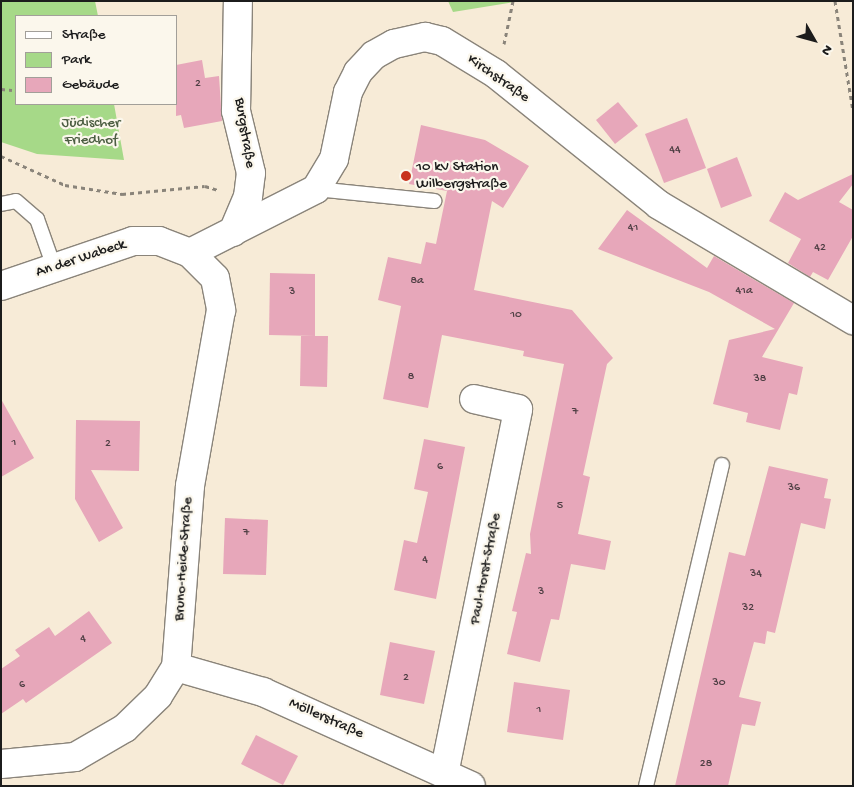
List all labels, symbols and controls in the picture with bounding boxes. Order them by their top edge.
legend [15,15,178,105]
north arrow [789,15,839,65]
text: Straße [62,26,106,44]
text: N [817,41,836,58]
text: Park [62,51,91,69]
street label: Kirchstraße [463,51,533,107]
text: Gebäude [62,76,119,94]
house number: 2 [195,78,201,92]
street label: Burgstraße [230,97,258,169]
park label: Jüdischer Friedhof [62,114,120,149]
house number: 44 [669,144,681,158]
place label: 10 kV Station Wilbergstraße [416,158,507,193]
marker: 10 kV Station Wilbergstraße [400,170,412,182]
house number: 41 [628,222,638,236]
street label: An der Wabeck [34,236,128,282]
house number: 42 [814,242,826,256]
house number: 8a [410,275,424,289]
house number: 41a [735,285,753,299]
house number: 3 [289,286,295,300]
house number: 10 [510,309,522,323]
house number: 8 [408,371,414,385]
house number: 38 [754,373,766,387]
house number: 7 [572,406,578,420]
house number: 1 [12,437,16,451]
house number: 2 [105,438,111,452]
house number: 6 [437,461,443,475]
house number: 36 [788,482,800,496]
street label: Bruno-Heide-Straße [171,497,197,621]
house number: 5 [557,500,563,514]
street label: Paul-Horst-Straße [466,512,506,626]
house number: 7 [243,527,249,541]
house number: 4 [422,554,428,568]
house number: 34 [750,568,762,582]
house number: 3 [538,586,544,600]
house number: 32 [742,602,754,616]
house number: 4 [80,633,86,647]
house number: 2 [403,672,409,686]
house number: 30 [712,677,726,691]
house number: 6 [19,679,25,693]
street label: Möllerstraße [286,695,366,743]
house number: 1 [537,704,541,718]
house number: 28 [700,758,712,772]

